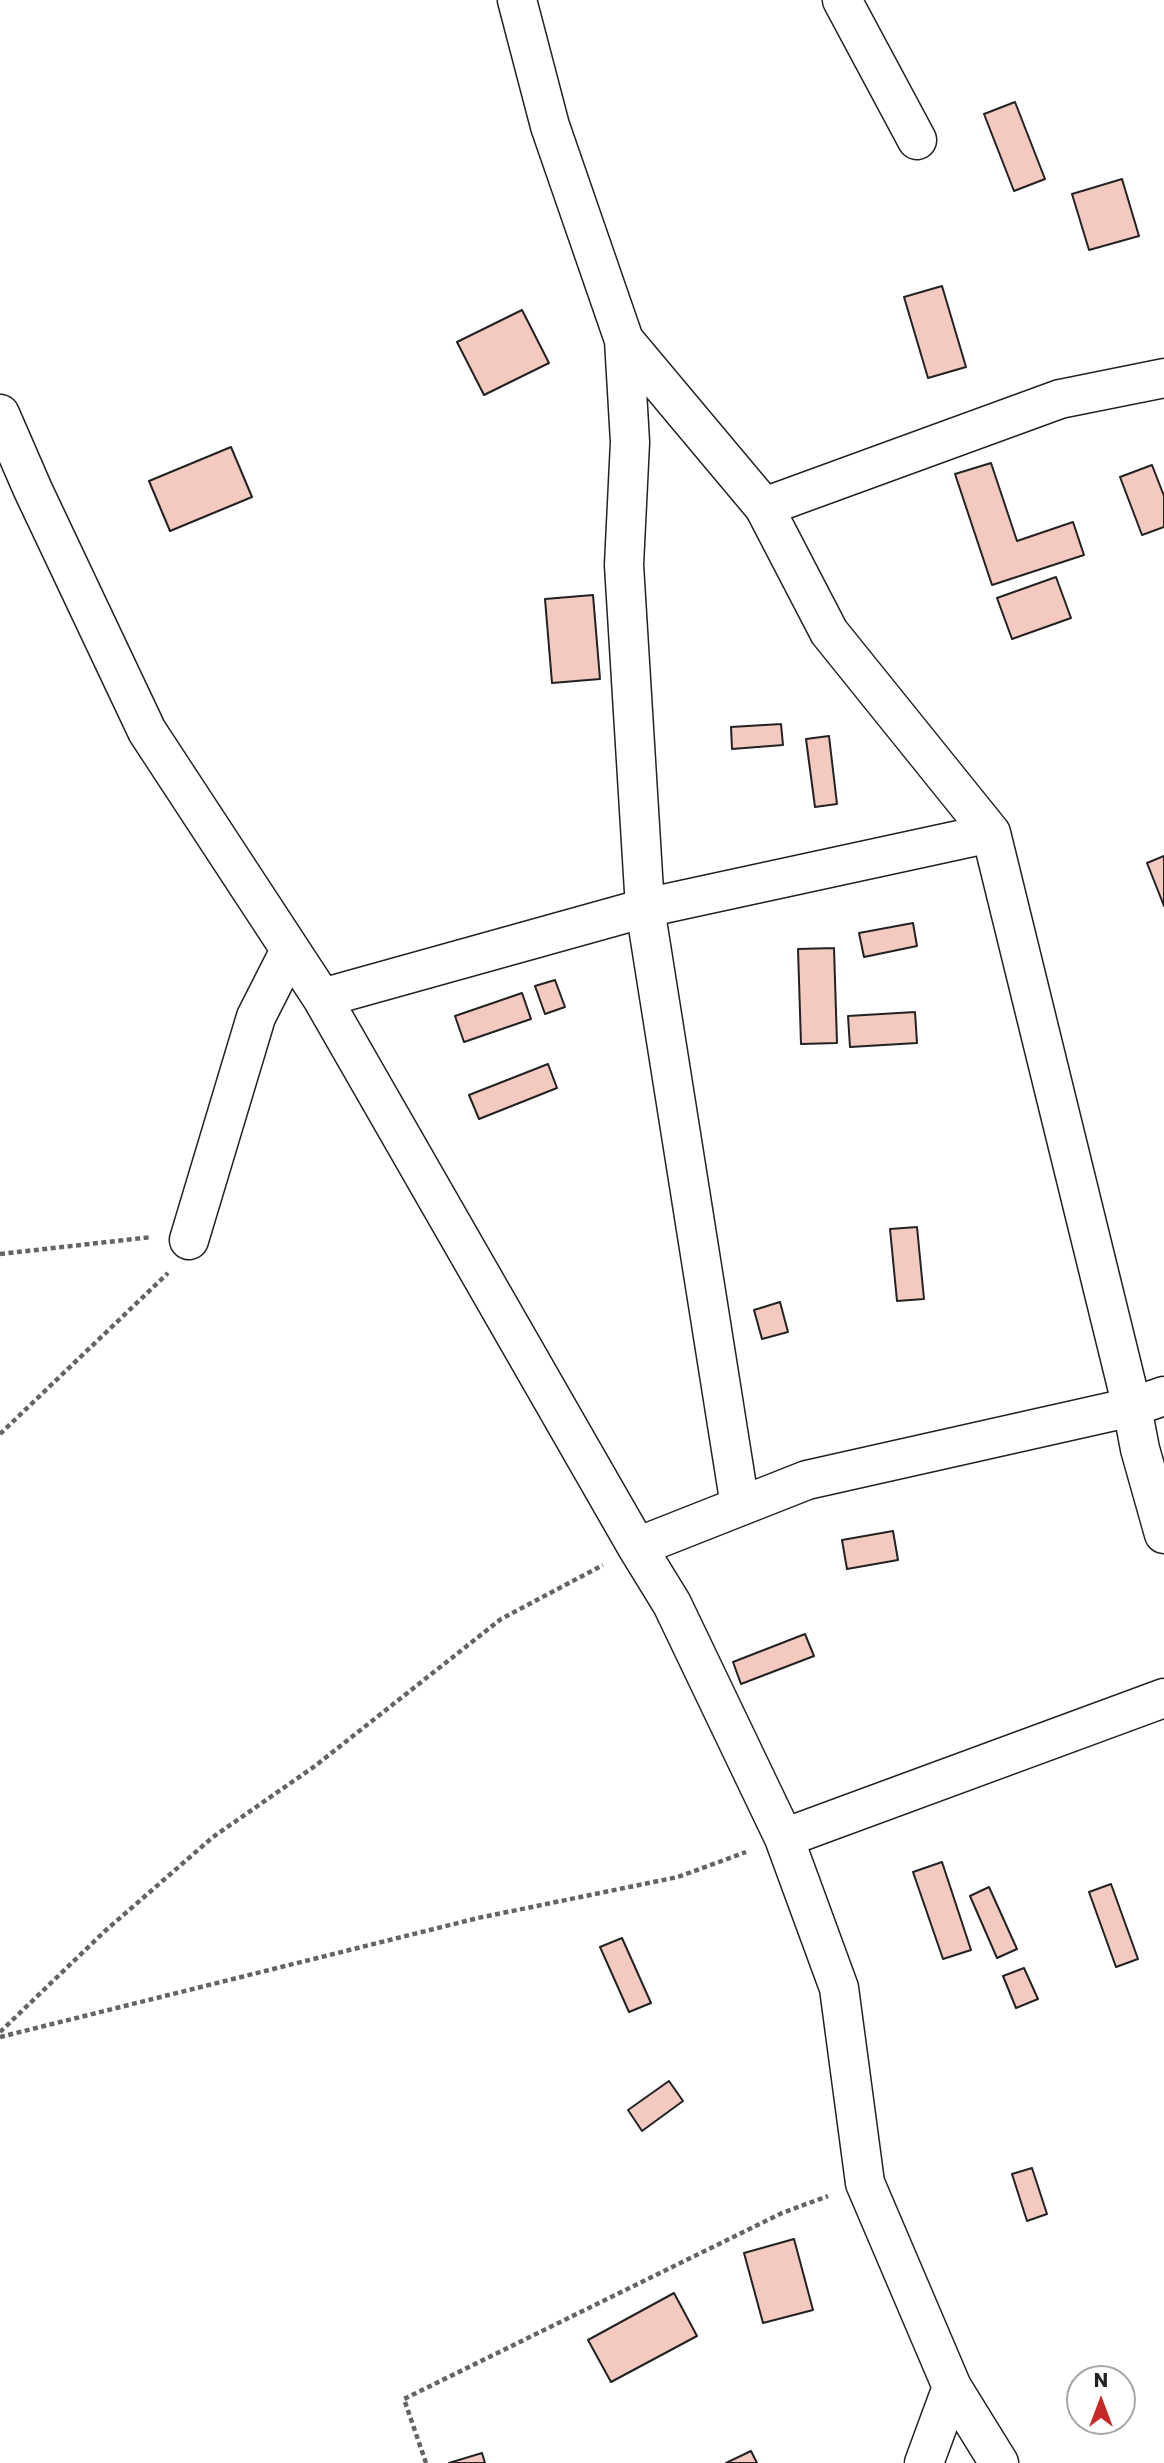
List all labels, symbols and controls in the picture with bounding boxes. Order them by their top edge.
north arrow [1066,2365,1136,2435]
text: N [1094,2367,1108,2394]

